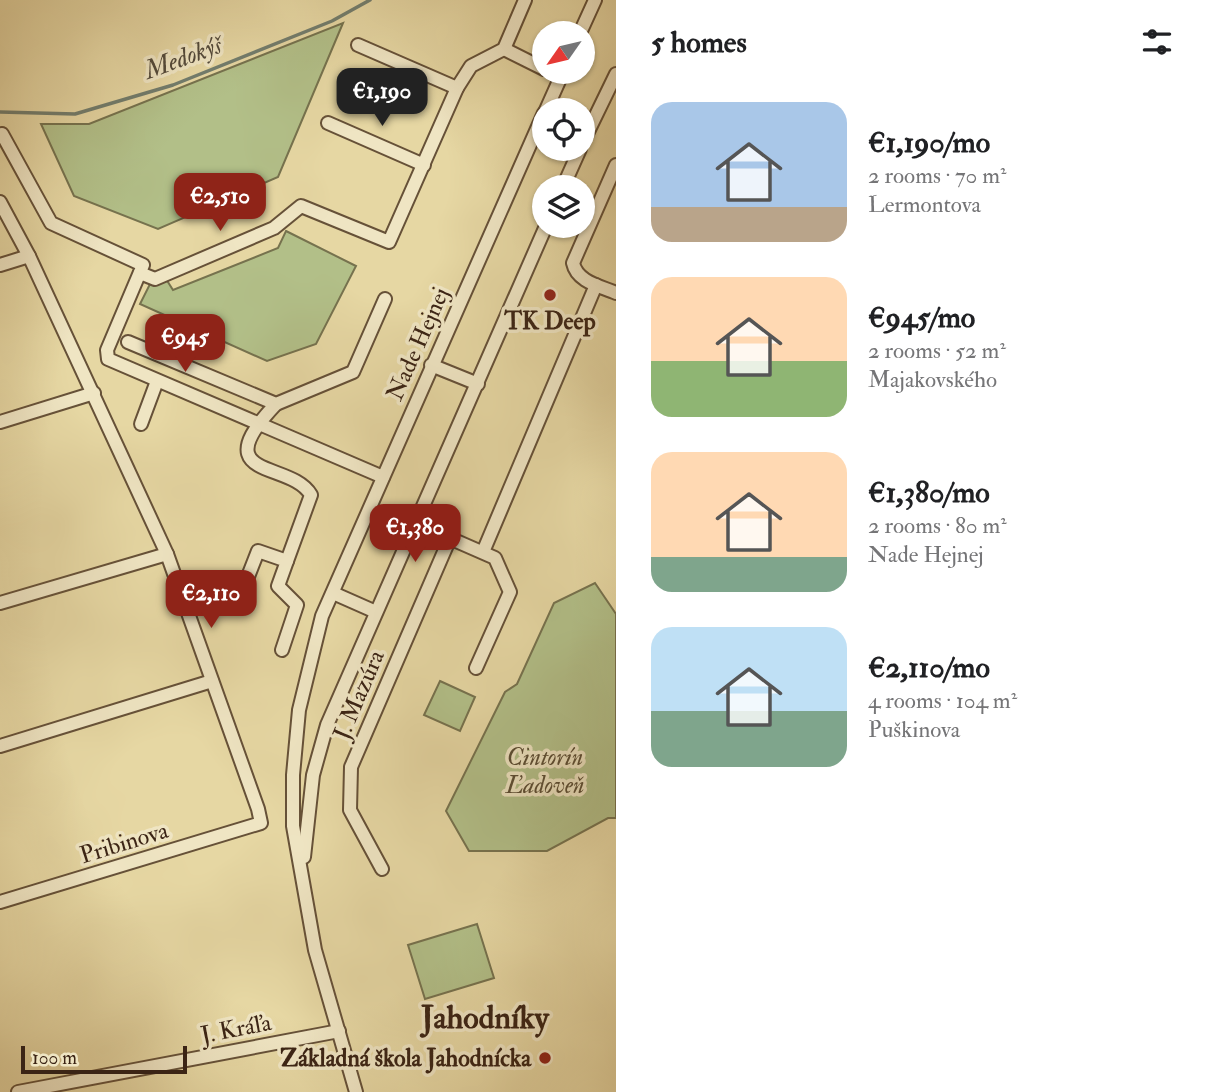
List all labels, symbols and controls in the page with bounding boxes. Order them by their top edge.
north arrow [532,21,595,84]
map controls [532,21,595,238]
icon: filters [1138,23,1176,61]
text: 5 homes [651,24,747,61]
water label: Medokýš [138,28,230,87]
pin: €1,190 [325,68,439,128]
text: €1,190 [353,76,411,105]
button: locate [532,98,595,161]
text: €1,190/mo [868,124,990,161]
icon: home [707,130,791,214]
text: 2 rooms · 70 m² [868,161,1007,190]
pin: €2,510 [163,174,277,233]
button: layers [532,175,595,238]
text: €2,510 [190,181,250,210]
text: Lermontova [868,190,981,219]
street label: Nade Hejnej [379,283,457,405]
marker: TK Deep [542,287,558,303]
text: €945/mo [868,299,975,336]
icon: home [707,305,791,389]
place label: TK Deep [503,306,596,337]
pin: €945 [144,314,226,374]
text: €945 [161,322,209,351]
text: 2 rooms · 52 m² [868,336,1006,365]
text: Majakovského [868,365,997,394]
text: €1,380/mo [868,474,990,511]
icon: home [707,480,791,564]
pin: €1,380 [358,504,472,564]
text: 2 rooms · 80 m² [868,511,1007,540]
text: €1,380 [386,512,444,541]
text: Nade Hejnej [868,540,984,569]
pin: €2,110 [154,570,268,630]
text: €2,110 [182,578,240,607]
street label: J. Mazúra [326,644,392,746]
text: €2,110/mo [868,649,990,686]
icon: home [707,655,791,739]
text: 4 rooms · 104 m² [868,686,1017,715]
text: Puškinova [868,715,960,744]
park label: Cintorín Ľadoveň [505,742,584,801]
street label: Pribinova [76,815,173,871]
district label: Jahodníky [419,998,550,1038]
street label: J. Kráľa [197,1007,275,1051]
scale bar [21,1043,187,1075]
place label: Základná škola Jahodnícka [280,1043,532,1074]
text: 100 m [32,1046,77,1070]
marker: Základná škola Jahodnícka [537,1050,553,1066]

